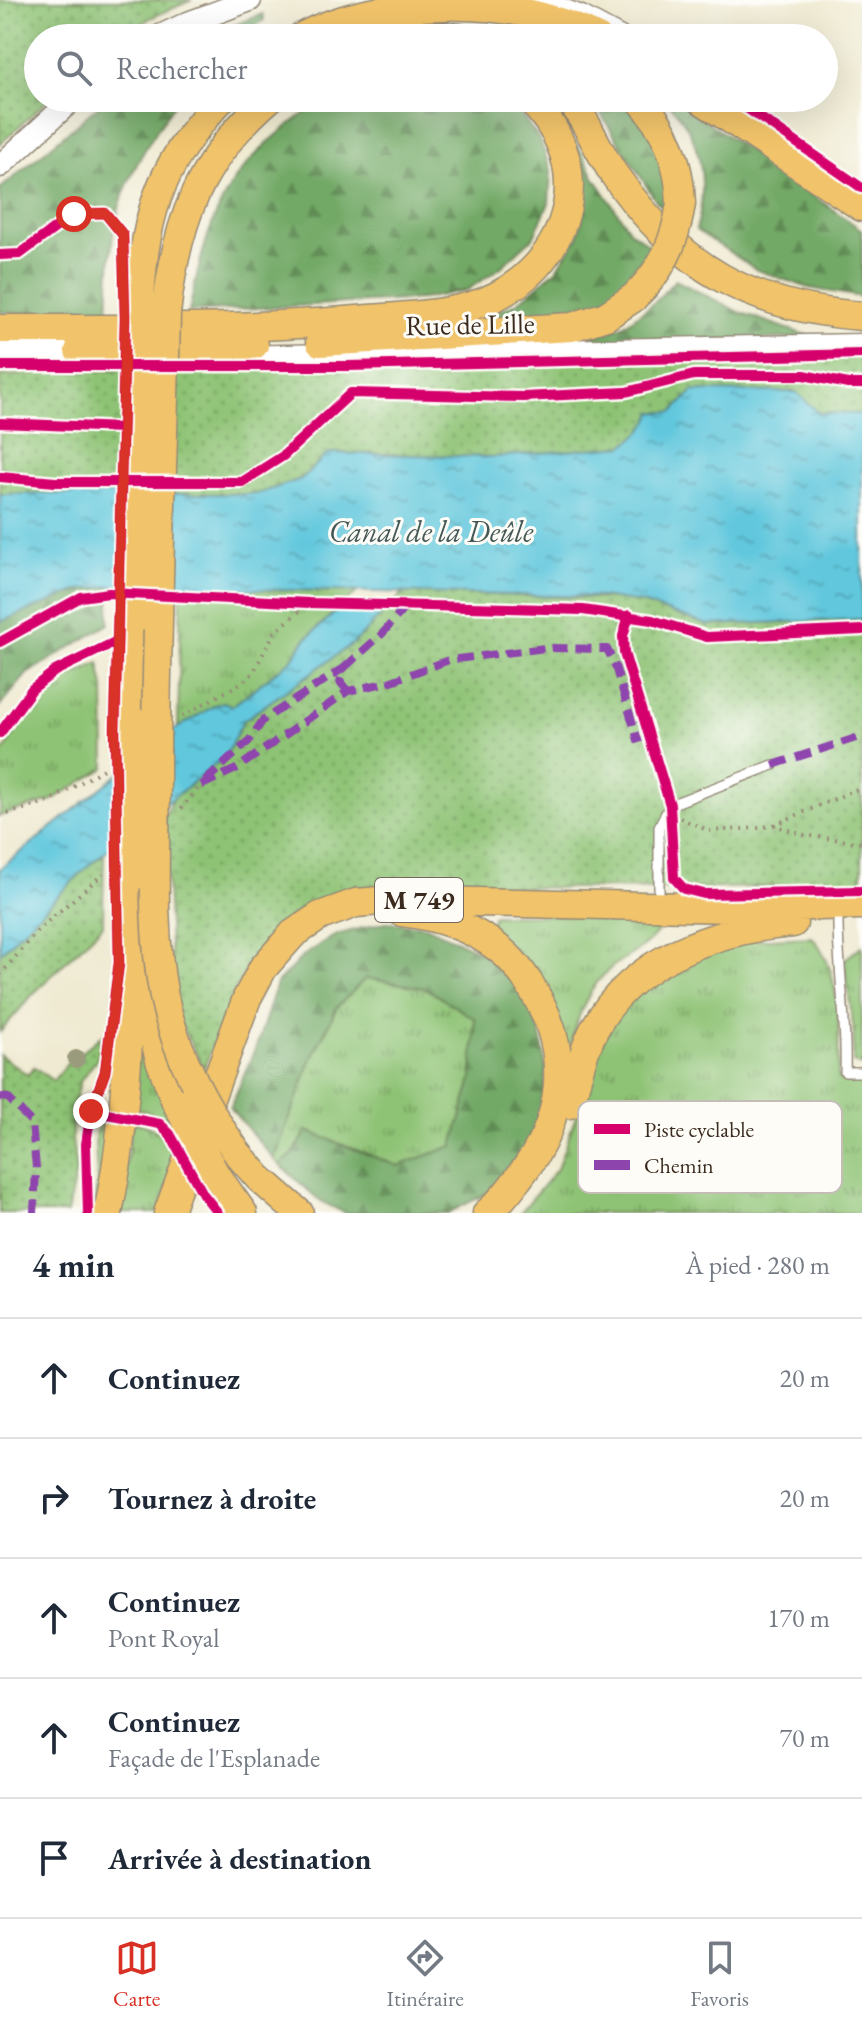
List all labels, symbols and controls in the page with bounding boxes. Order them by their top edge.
search box [24,24,838,112]
icon: search [52,46,96,90]
text: Rechercher [116,49,248,88]
route start [56,196,92,232]
street label: Rue de Lille [405,305,535,343]
water label: Canal de la Deûle [329,512,534,551]
road number: M 749 [375,878,463,922]
route end [73,1093,109,1129]
legend [578,1101,842,1193]
text: Piste cyclable [644,1115,754,1144]
text: Chemin [644,1151,714,1180]
text: 4 min [32,1243,115,1287]
text: À pied · 280 m [685,1248,830,1282]
icon: ahead [32,1356,76,1400]
text: Continuez [108,1359,240,1398]
text: 20 m [780,1361,830,1395]
icon: right [32,1476,76,1520]
text: Tournez à droite [108,1479,316,1518]
text: 20 m [780,1481,830,1515]
text: Continuez [108,1582,240,1621]
icon: ahead [32,1596,76,1640]
text: 170 m [767,1601,830,1635]
text: Pont Royal [108,1621,219,1655]
text: Continuez [108,1702,240,1741]
icon: ahead [32,1716,76,1760]
text: 70 m [780,1721,830,1755]
text: Façade de l'Esplanade [108,1741,320,1775]
icon: arrive [32,1836,76,1880]
text: Arrivée à destination [108,1839,371,1878]
tab: Carte [113,1936,160,2013]
tab: Itinéraire [387,1936,464,2013]
tab: Favoris [690,1936,749,2013]

